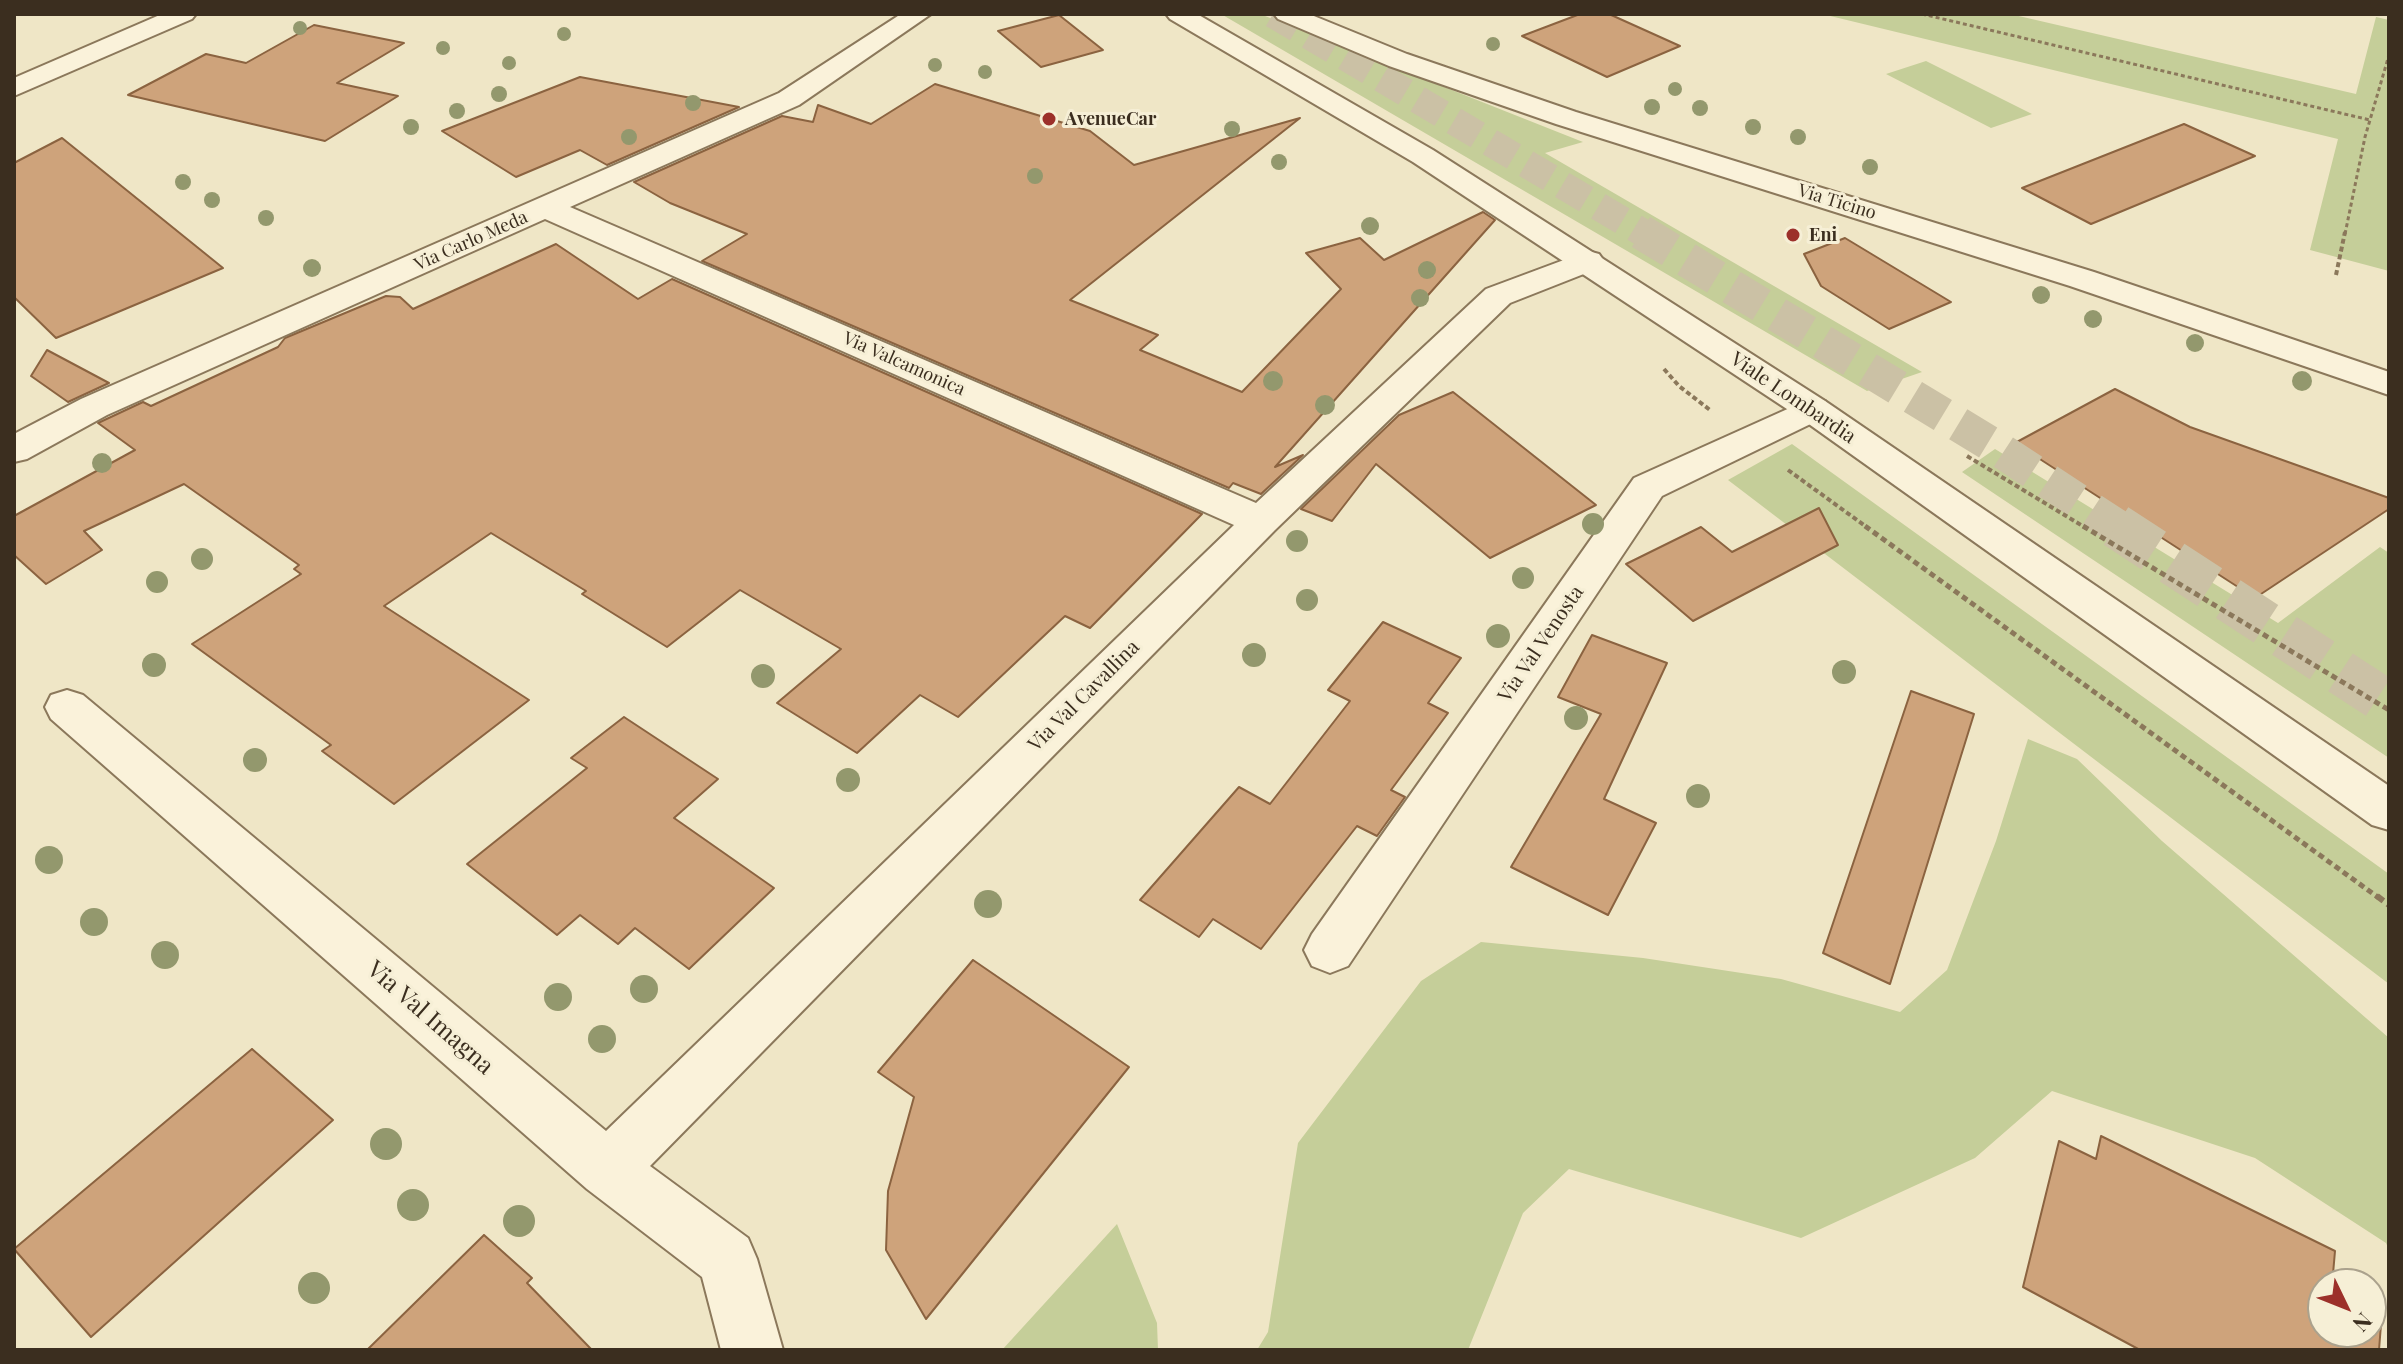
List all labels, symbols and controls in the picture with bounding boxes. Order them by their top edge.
place label: AvenueCar [1065,108,1156,130]
marker: AvenueCar [1040,110,1058,128]
street label: Via Ticino [1795,180,1879,224]
street label: Via Carlo Meda [411,206,531,276]
place label: Eni [1809,224,1837,246]
marker: Eni [1784,226,1802,244]
street label: Via Valcamonica [840,327,968,401]
street label: Viale Lombardia [1726,347,1860,449]
street label: Via Val Venosta [1493,581,1589,707]
street label: Via Val Cavallina [1023,635,1145,757]
street label: Via Val Imagna [361,955,499,1081]
north arrow [2307,1268,2387,1348]
text: N [2347,1307,2379,1339]

